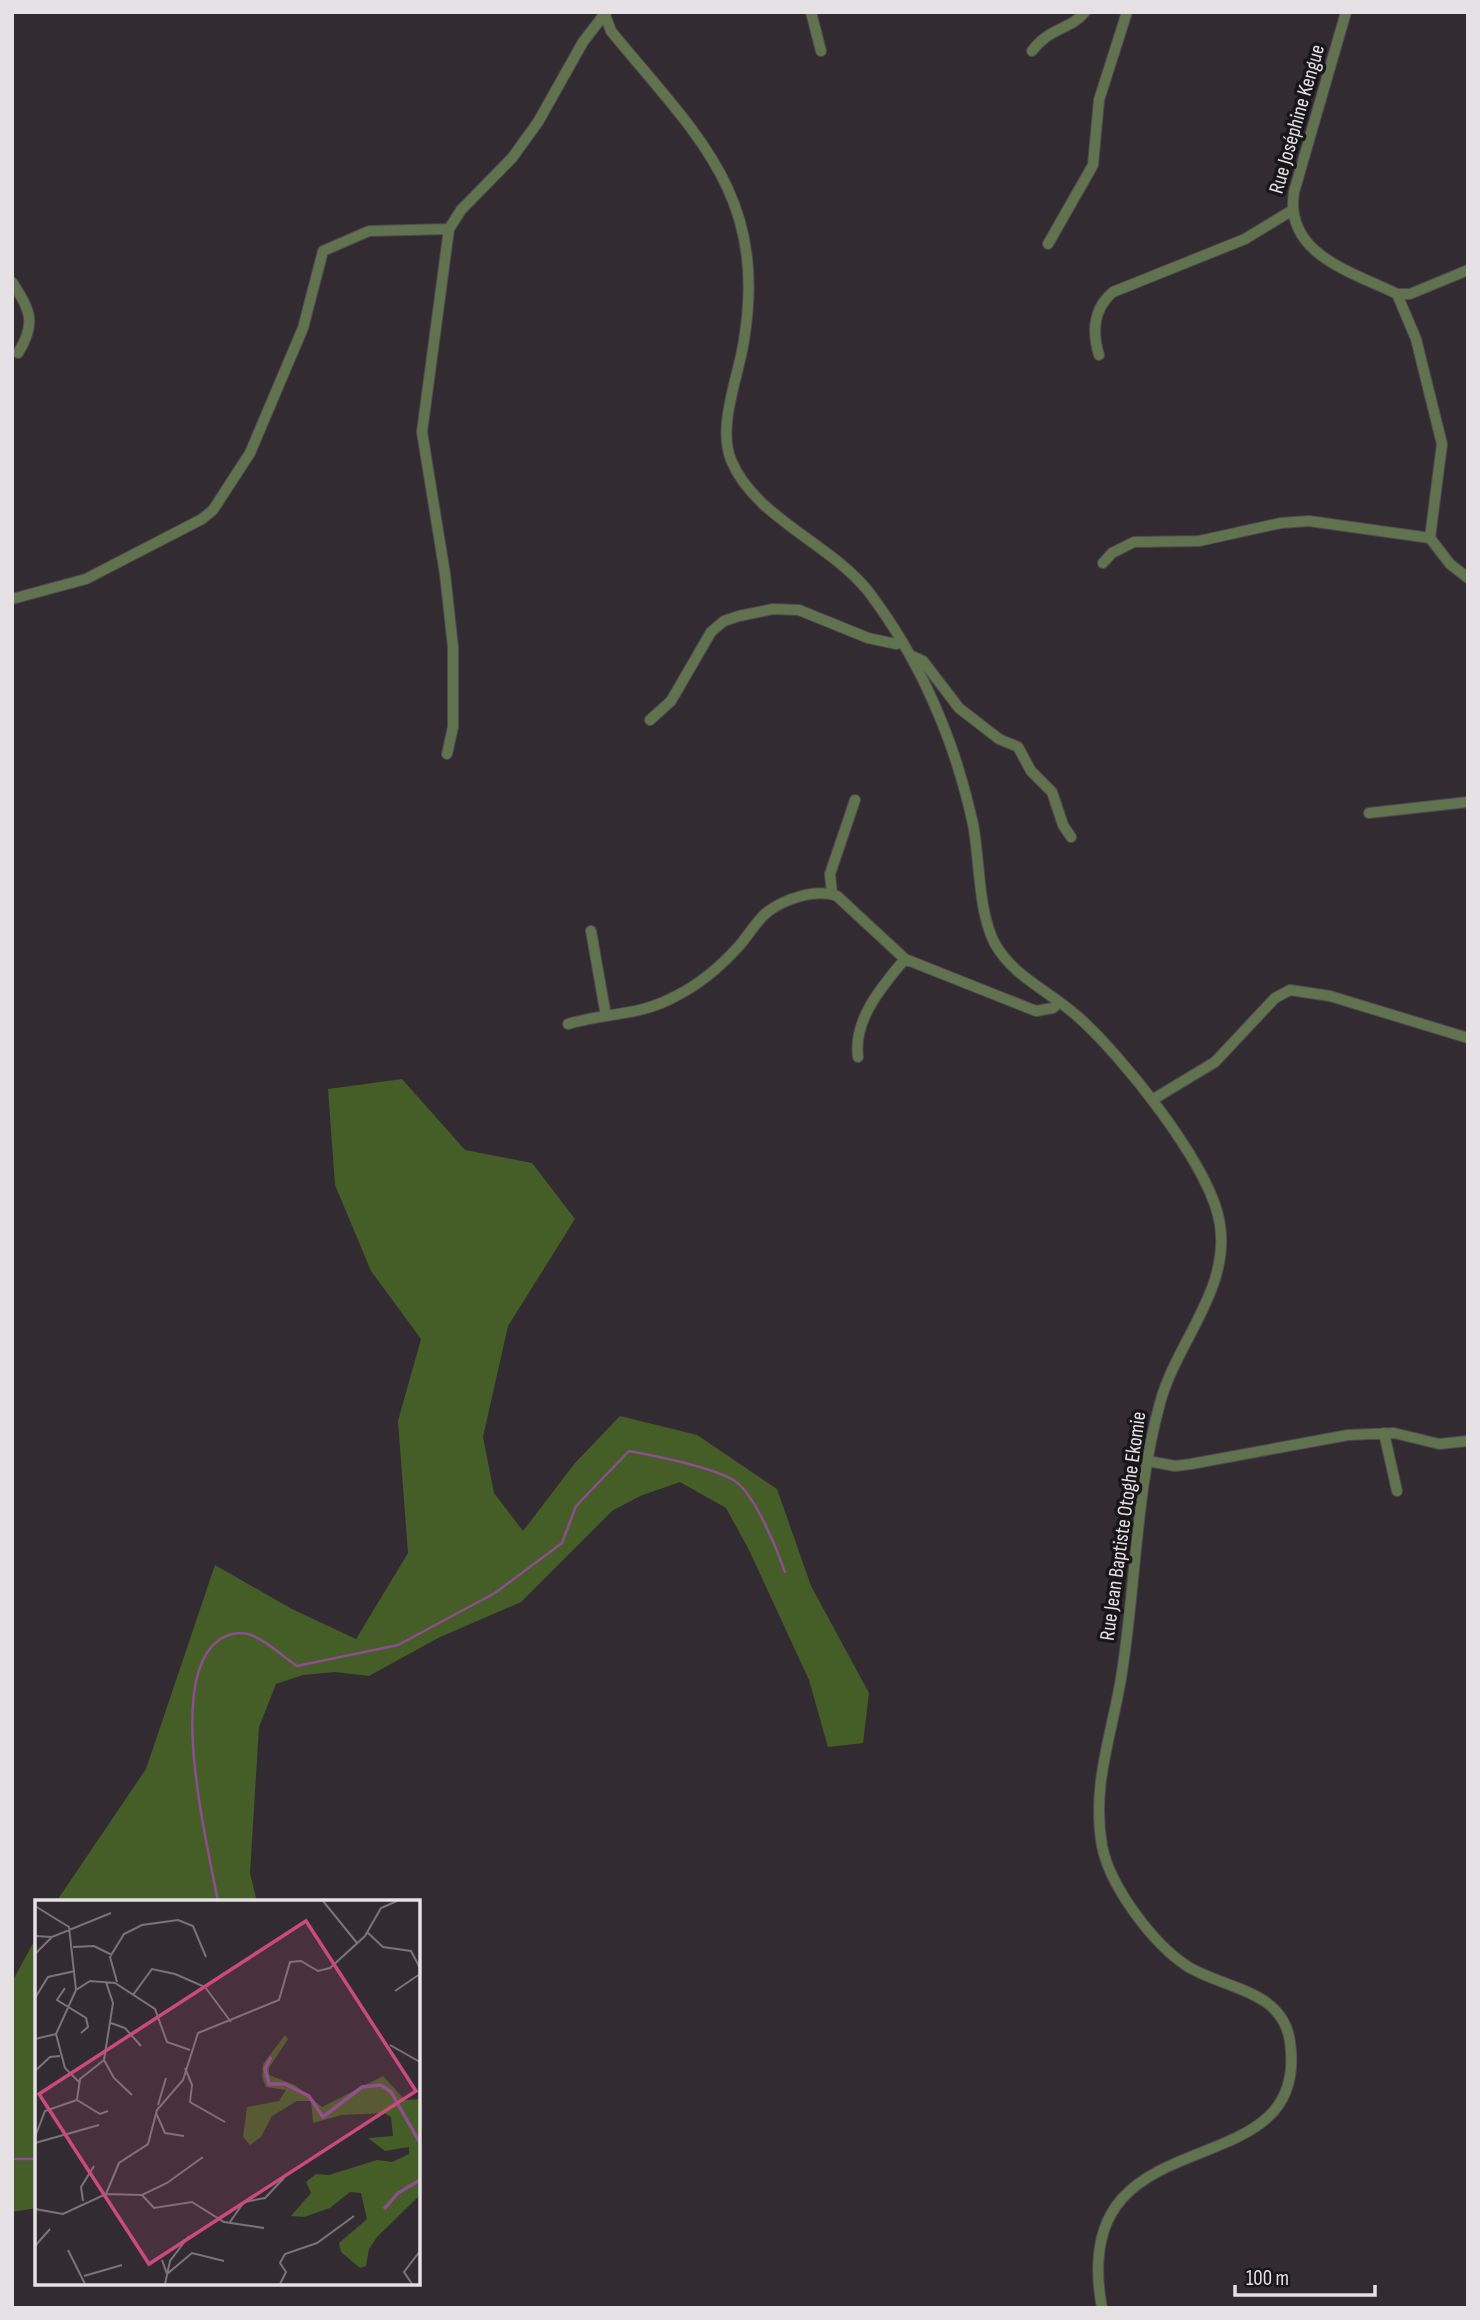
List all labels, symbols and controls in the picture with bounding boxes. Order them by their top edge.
street label: Rue Joséphine Kengue [1264,42,1330,196]
street label: Rue Jean Baptiste Otoghe Ekomie [1095,1410,1151,1642]
inset map [35,1900,420,2285]
scale bar [1235,2254,1375,2298]
text: 100 m [1246,2266,1289,2291]

